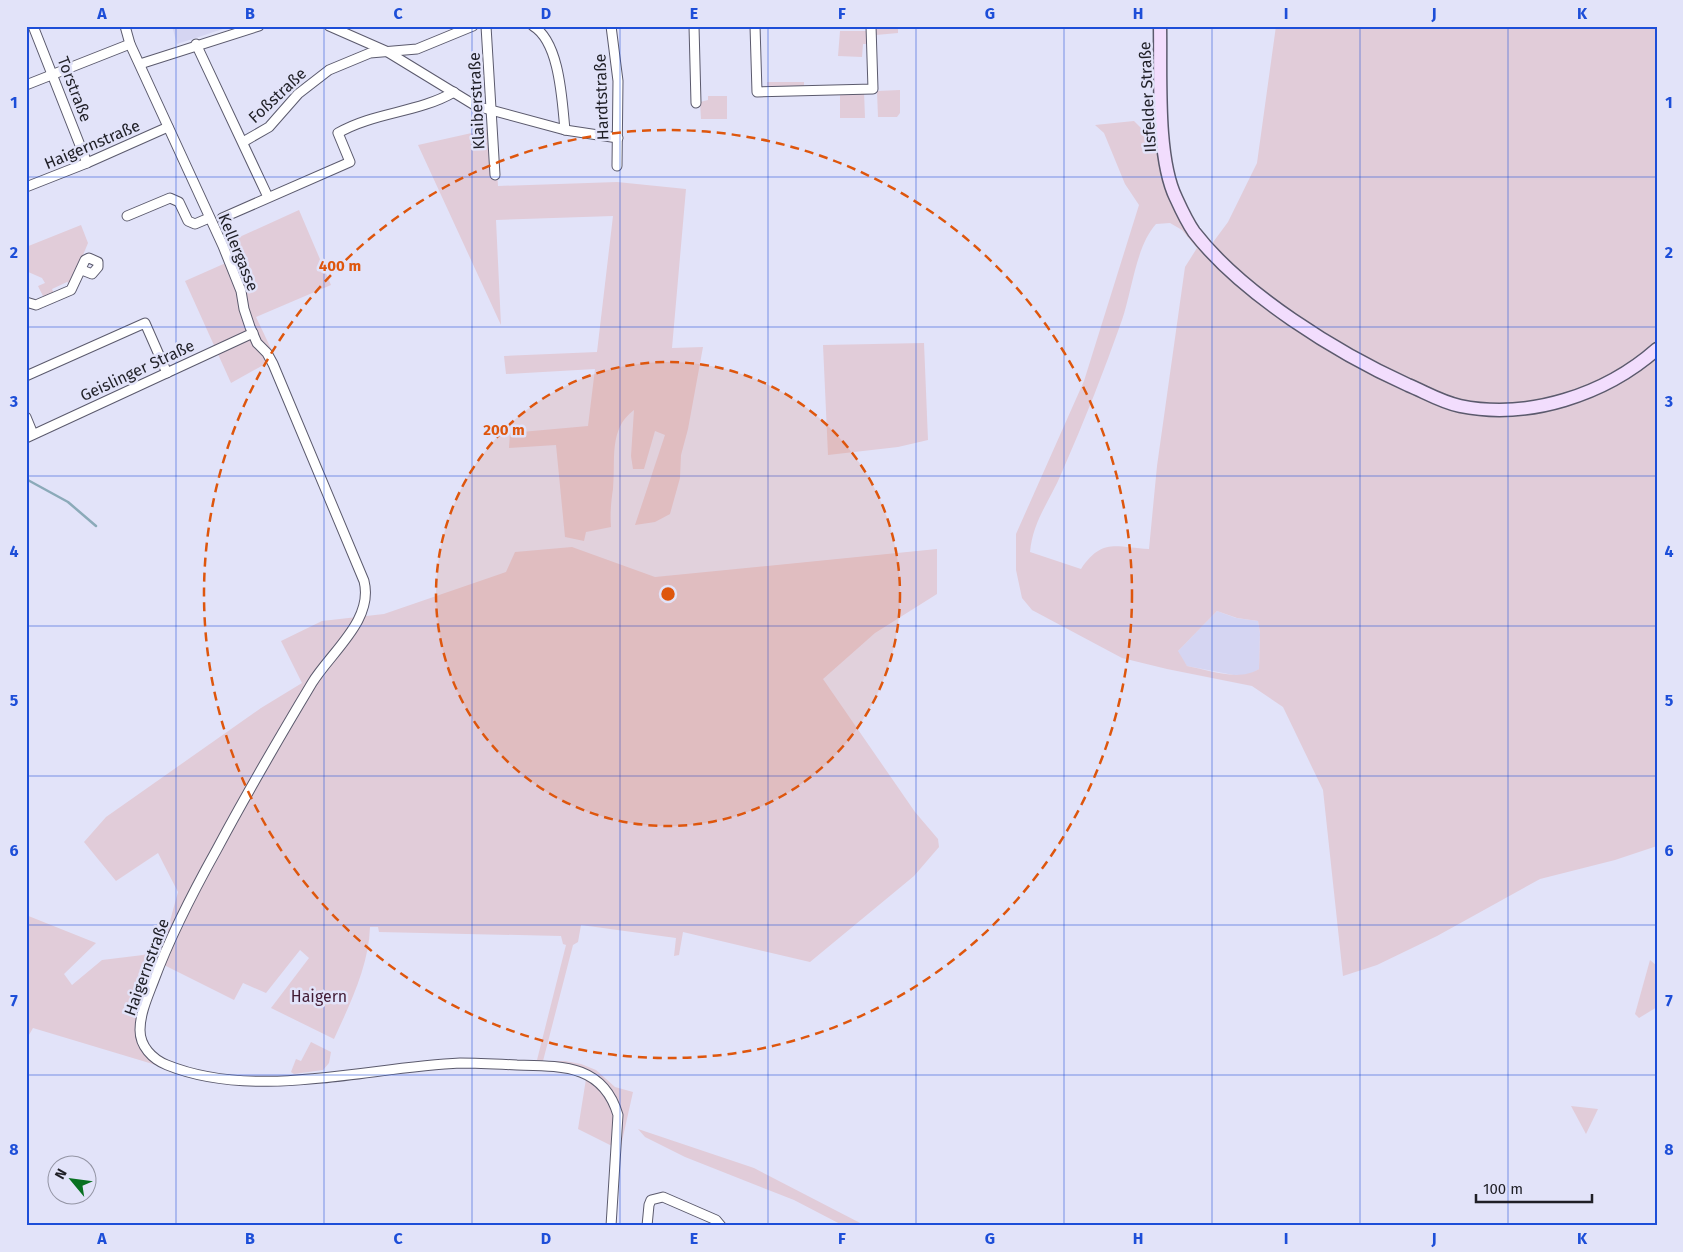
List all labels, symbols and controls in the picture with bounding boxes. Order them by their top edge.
text: A [96,4,107,23]
text: B [245,4,255,23]
text: C [393,4,403,23]
text: D [541,4,551,23]
text: E [690,4,698,23]
text: F [838,4,846,23]
text: G [985,4,995,23]
text: H [1133,4,1143,23]
text: I [1284,4,1288,23]
text: J [1430,4,1437,23]
text: K [1577,4,1588,23]
street label: Ilsfelder Straße [1135,41,1160,153]
street label: Klaiberstraße [464,52,489,150]
street label: Hardtstraße [590,53,613,140]
street label: Torstraße [53,54,96,125]
street label: Foßstraße [245,64,310,127]
text: 1 [10,93,18,112]
text: 1 [1665,93,1673,112]
street label: Haigernstraße [41,116,143,173]
street label: Kellergasse [214,211,263,294]
text: 2 [10,243,18,262]
text: 2 [1665,243,1673,262]
text: 400 m [319,257,361,275]
street label: Geislinger Straße [77,336,197,405]
text: 3 [9,392,18,411]
text: 3 [1664,392,1673,411]
text: 200 m [483,421,525,439]
text: 4 [9,542,19,561]
text: 4 [1664,542,1674,561]
centre of rings [659,585,677,603]
text: 5 [10,691,19,710]
text: 5 [1665,691,1674,710]
text: 6 [9,841,19,860]
text: 6 [1664,841,1674,860]
street label: Haigernstraße [120,916,173,1018]
park label: Haigern [291,987,347,1006]
text: 7 [10,991,18,1010]
text: 7 [1665,991,1673,1010]
text: 8 [9,1140,19,1159]
text: 8 [1664,1140,1674,1159]
north arrow [48,1154,98,1204]
text: N [51,1166,71,1182]
scale bar [1476,1172,1592,1204]
text: 100 m [1483,1180,1523,1198]
text: A [96,1229,107,1248]
text: B [245,1229,255,1248]
text: C [393,1229,403,1248]
text: D [541,1229,551,1248]
text: E [690,1229,698,1248]
text: F [838,1229,846,1248]
text: G [985,1229,995,1248]
text: H [1133,1229,1143,1248]
text: I [1284,1229,1288,1248]
text: J [1430,1229,1437,1248]
text: K [1577,1229,1588,1248]

